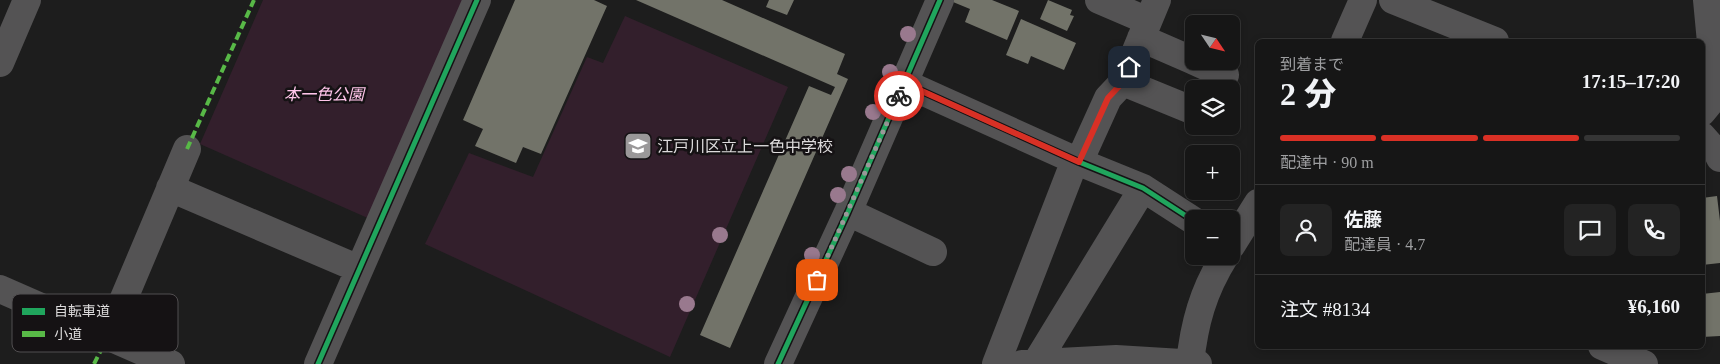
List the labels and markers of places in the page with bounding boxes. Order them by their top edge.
pin [1108,46,1150,88]
school or university icon: 江戸川区立上一色中学校 [623,131,653,161]
place label: 江戸川区立上一色中学校 [657,138,833,155]
pin [796,259,838,301]

